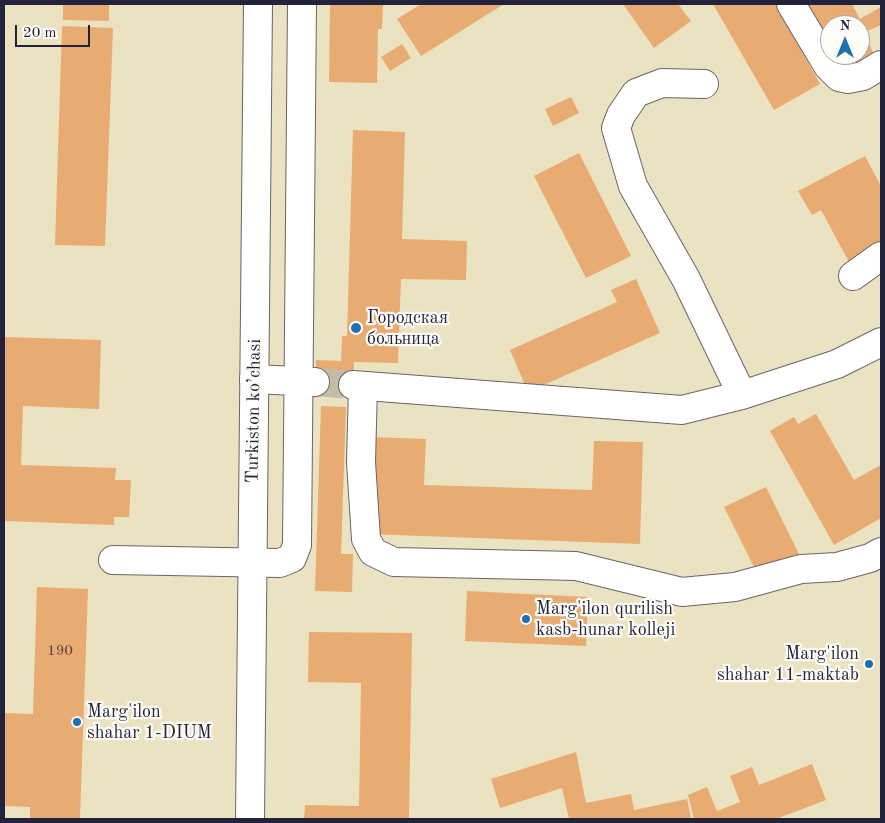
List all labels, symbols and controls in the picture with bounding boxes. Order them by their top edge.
scale bar [18,15,92,47]
north arrow [820,15,870,65]
text: N [840,19,850,33]
text: 20 m [23,26,57,41]
place label: Городская больница [367,307,448,350]
marker: Городская больница [349,321,363,335]
street label: Turkiston ko’chasi [242,339,266,483]
place label: Marg'ilon qurilish kasb-hunar kolleji [536,598,675,640]
marker: Marg'ilon qurilish kasb-hunar kolleji [520,613,532,625]
house number: 190 [47,642,73,660]
place label: Marg'ilon shahar 11-maktab [717,643,859,686]
marker: Marg'ilon shahar 11-maktab [863,658,875,670]
place label: Marg'ilon shahar 1-DIUM [87,701,212,744]
marker: Marg'ilon shahar 1-DIUM [71,716,83,728]

